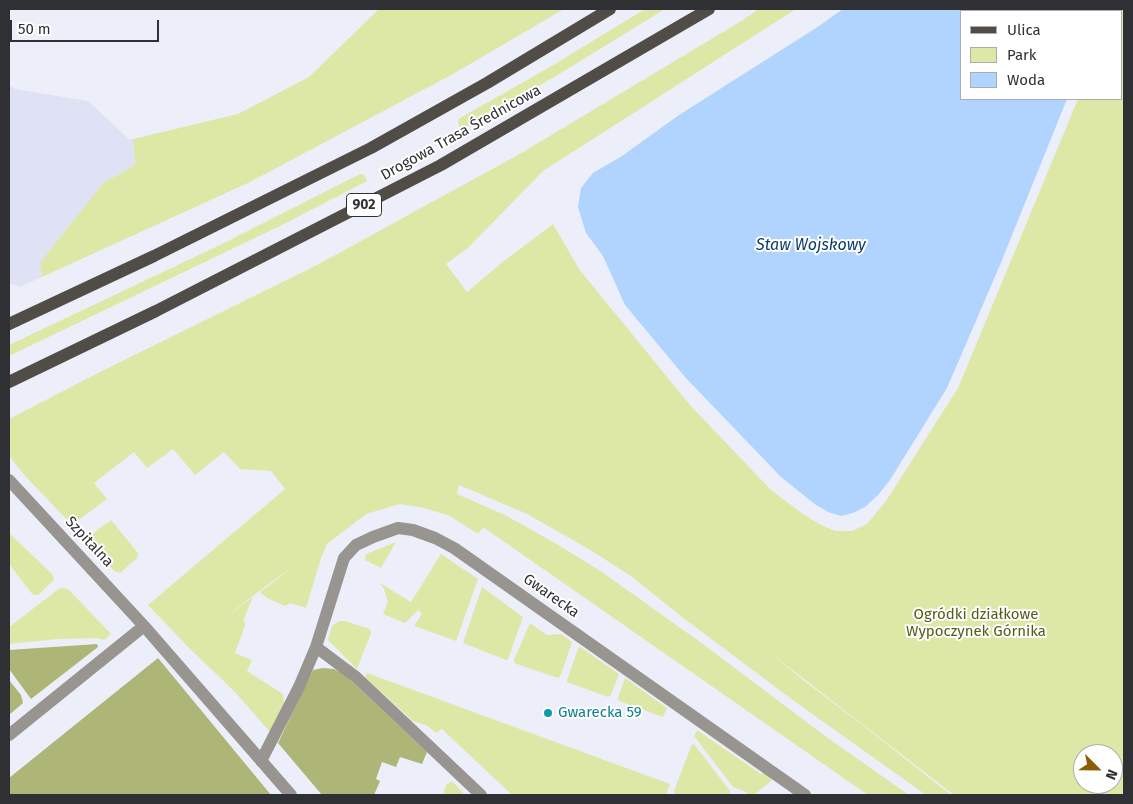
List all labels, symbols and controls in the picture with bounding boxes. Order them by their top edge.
scale bar [12,10,161,42]
legend [960,10,1123,100]
text: 50 m [18,20,51,38]
text: Ulica [1007,21,1041,39]
text: Park [1007,46,1037,64]
text: Woda [1007,71,1045,89]
street label: Drogowa Trasa Średnicowa [378,81,544,185]
road number: 902 [346,194,382,216]
water label: Staw Wojskowy [756,236,866,256]
street label: Szpitalna [61,513,117,571]
street label: Gwarecka [519,570,583,622]
park label: Ogródki działkowe Wypoczynek Górnika [906,606,1046,641]
place label: Gwarecka 59 [558,704,642,722]
marker: Gwarecka 59 [542,707,554,719]
north arrow [1073,744,1123,794]
text: N [1102,767,1121,782]

